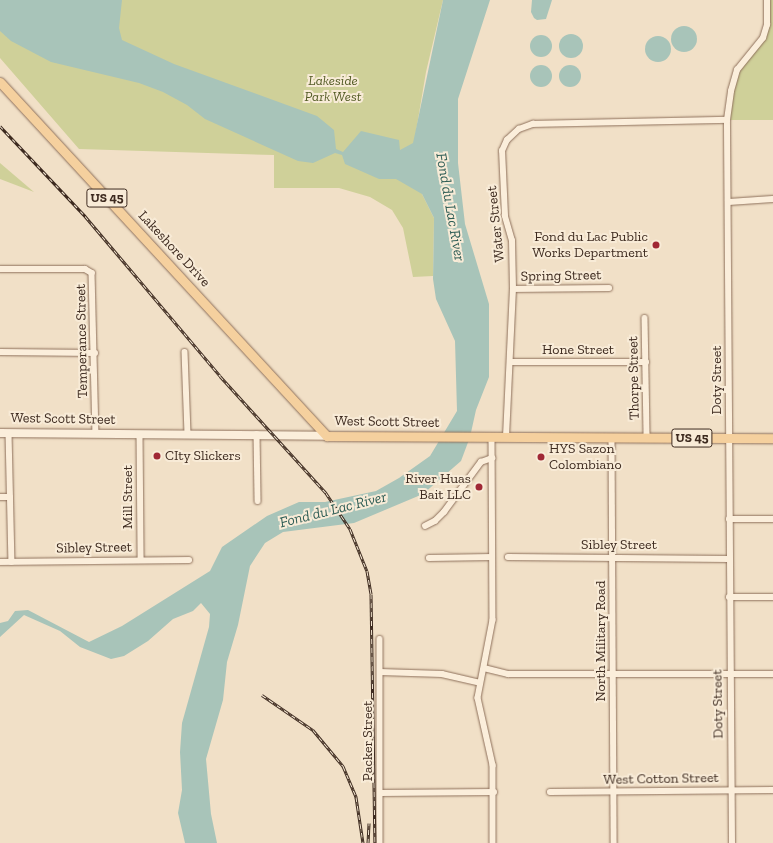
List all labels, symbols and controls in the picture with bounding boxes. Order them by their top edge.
park label: Lakeside Park West [304,73,362,106]
water label: Fond du Lac River [432,152,468,262]
street label: Water Street [484,185,508,263]
road number: US 45 [86,187,128,209]
street label: Lakeshore Drive [135,208,213,290]
place label: Fond du Lac Public Works Department [532,229,648,262]
marker: Fond du Lac Public Works Department [651,240,661,250]
street label: Spring Street [520,267,602,285]
street label: Temperance Street [73,284,91,398]
street label: Thorpe Street [625,336,643,420]
street label: Hone Street [542,342,614,358]
street label: Doty Street [709,345,725,415]
street label: West Scott Street [10,410,116,428]
street label: West Scott Street [334,413,440,431]
road number: US 45 [671,427,713,449]
place label: HYS Sazon Colombiano [549,441,622,474]
place label: CIty Slickers [165,448,241,464]
marker: CIty Slickers [152,451,162,461]
marker: HYS Sazon Colombiano [536,452,546,462]
street label: Mill Street [120,465,136,529]
place label: River Huas Bait LLC [405,471,471,504]
marker: River Huas Bait LLC [474,482,484,492]
water label: Fond du Lac River [278,488,388,532]
street label: Sibley Street [581,537,657,553]
street label: Sibley Street [56,539,132,557]
street label: North Military Road [593,580,609,702]
street label: Doty Street [709,669,727,739]
street label: Packer Street [360,701,376,781]
street label: West Cotton Street [603,770,719,788]

